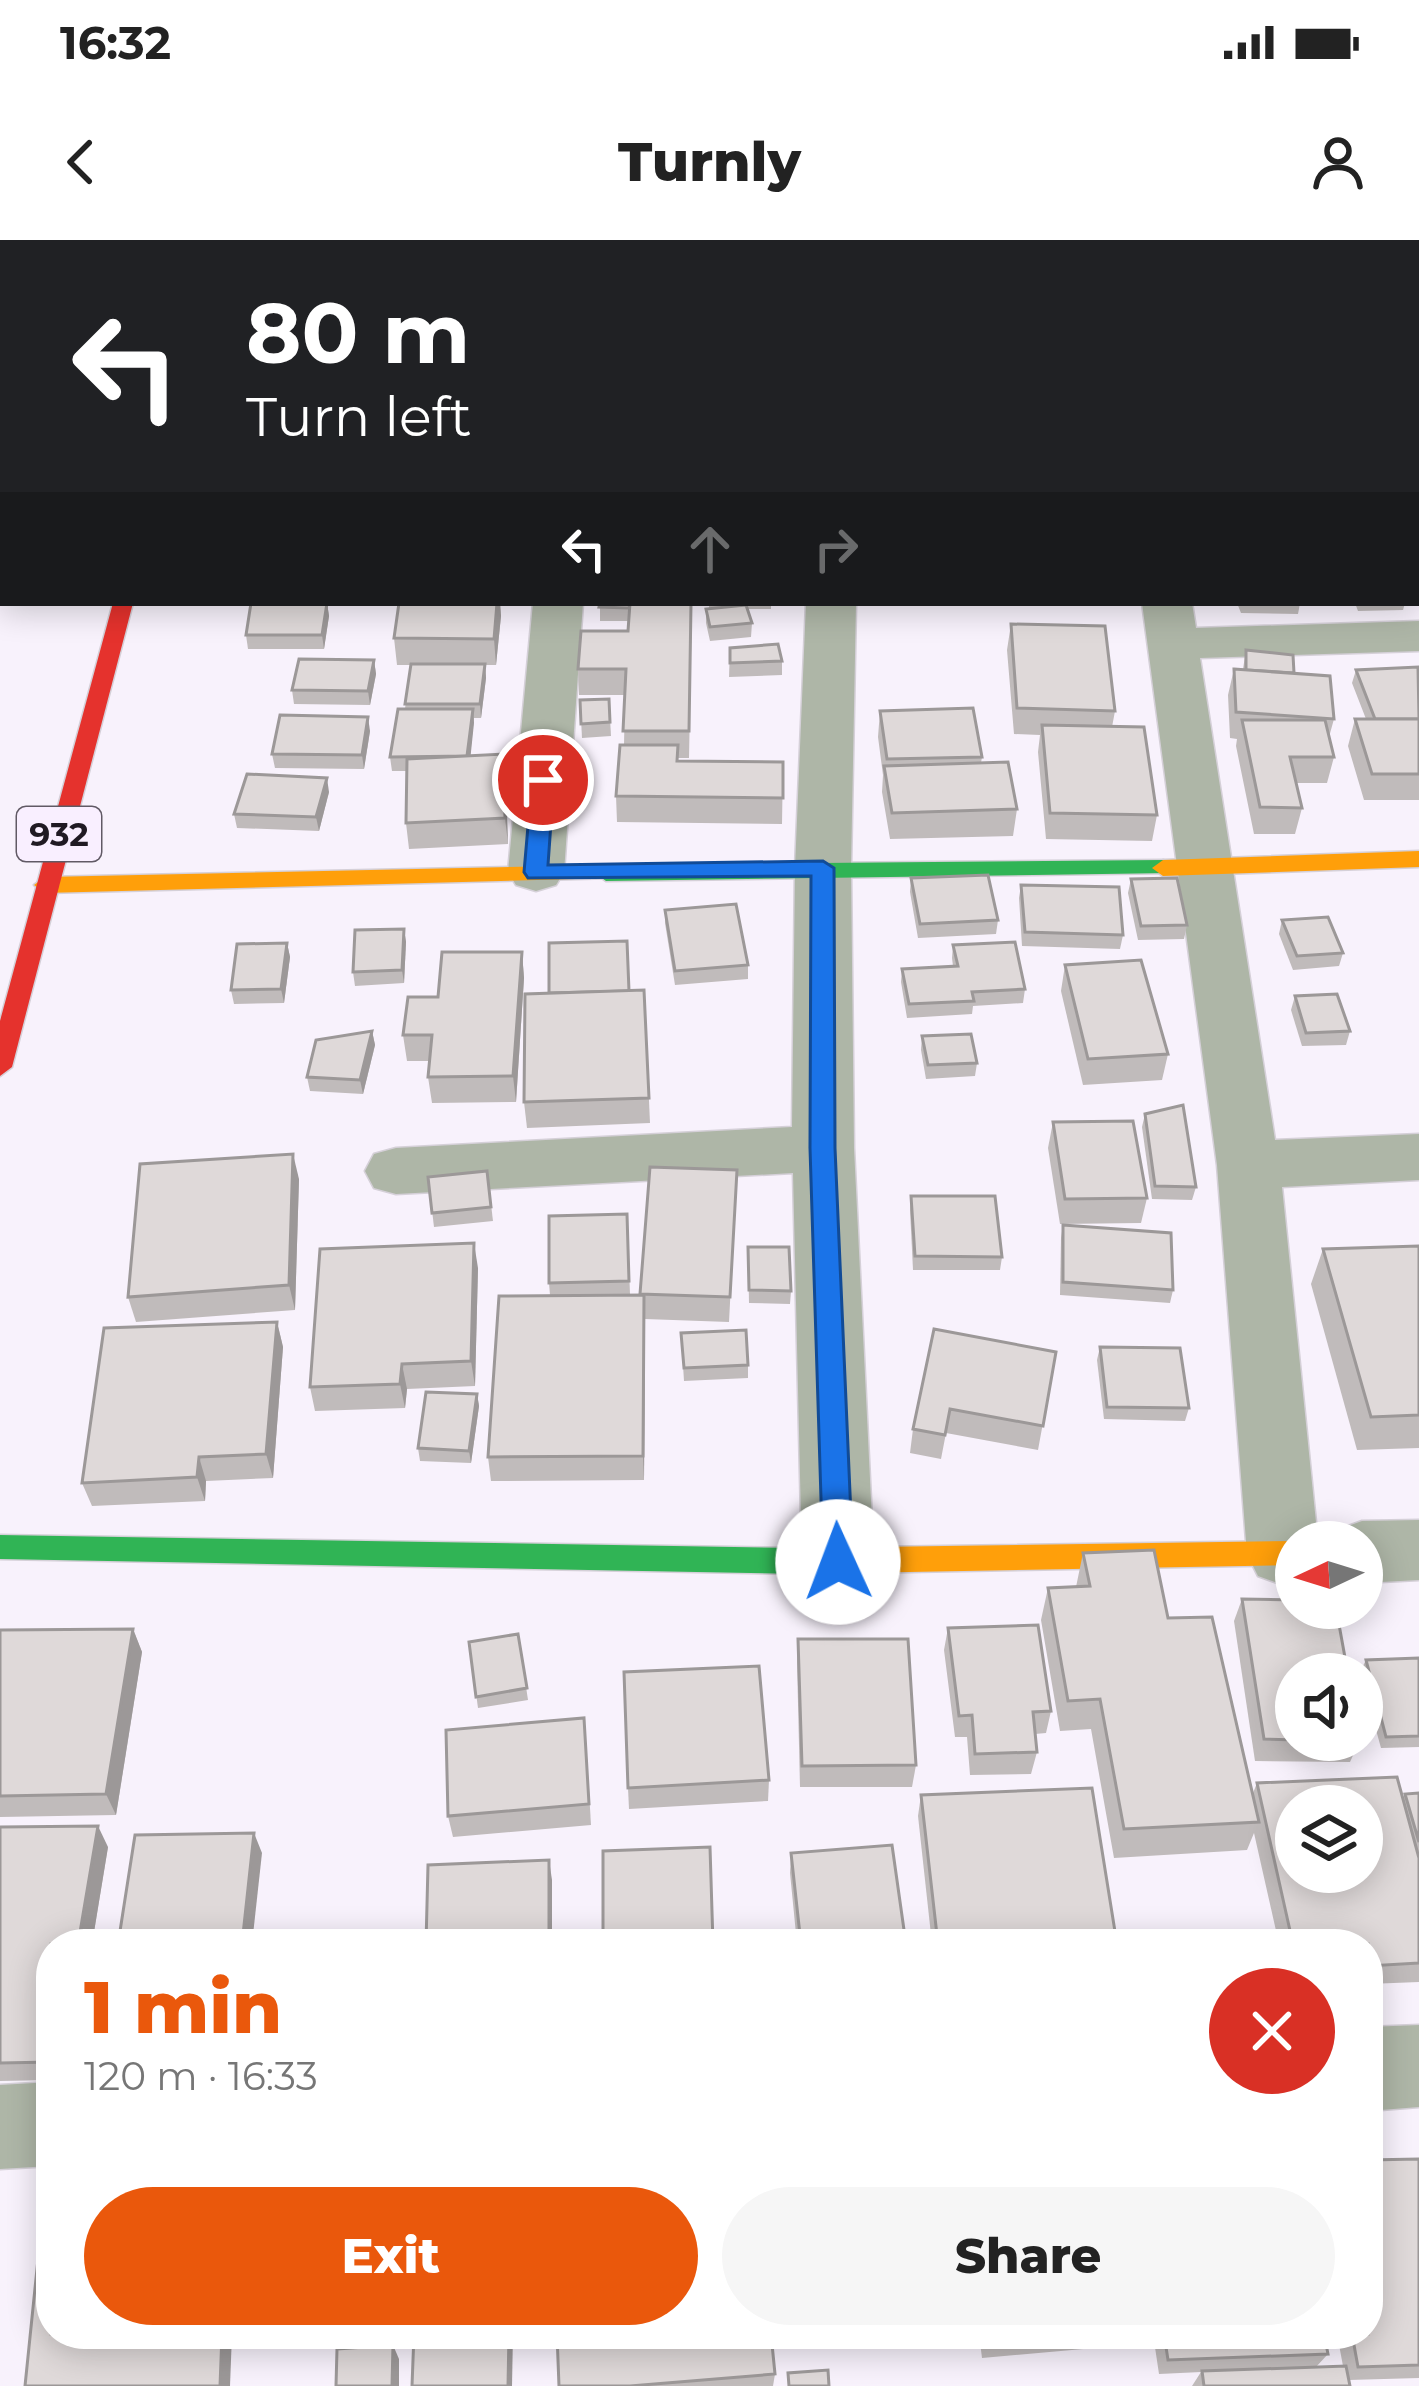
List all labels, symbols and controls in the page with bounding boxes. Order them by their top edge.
text: 16:32 [60,15,171,70]
icon: back [48,129,114,195]
text: Turnly [618,129,801,195]
icon: person [1305,129,1371,195]
text: 80 m [246,282,470,384]
icon: left [48,288,204,444]
text: Turn left [246,384,472,450]
icon: left [551,516,617,582]
icon: ahead [677,516,743,582]
icon: right [803,516,869,582]
pin [492,729,594,831]
icon: arrive [510,747,576,813]
road number: 932 [17,807,101,861]
position arrow [775,1499,901,1625]
north arrow [1275,1521,1383,1629]
map controls [1275,1521,1383,1893]
button: sound [1275,1653,1383,1761]
button: layers [1275,1785,1383,1893]
text: 1 min [84,1963,282,2051]
button: close [1209,1968,1335,2094]
text: 120 m · 16:33 [84,2052,318,2100]
button: Exit [84,2187,698,2325]
button: Share [722,2187,1335,2325]

